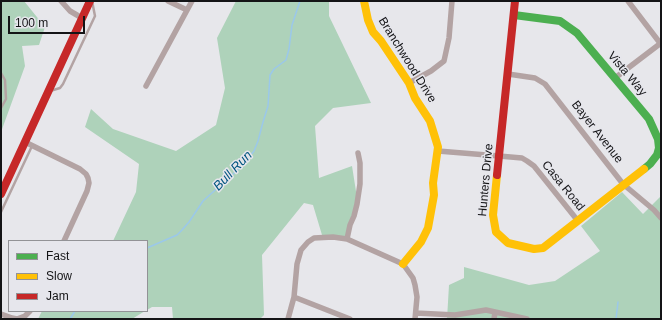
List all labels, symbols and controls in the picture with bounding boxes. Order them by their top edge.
scale bar [10,8,87,34]
street label: Branchwood Drive [375,15,439,105]
text: 100 m [15,16,48,30]
street label: Vista Way [604,49,650,99]
street label: Bayer Avenue [568,98,626,166]
street label: Hunters Drive [476,143,496,217]
water label: Bull Run [210,148,256,194]
street label: Casa Road [539,158,587,214]
legend [8,240,148,312]
text: Fast [46,249,69,263]
text: Slow [46,269,72,283]
text: Jam [46,289,69,303]

